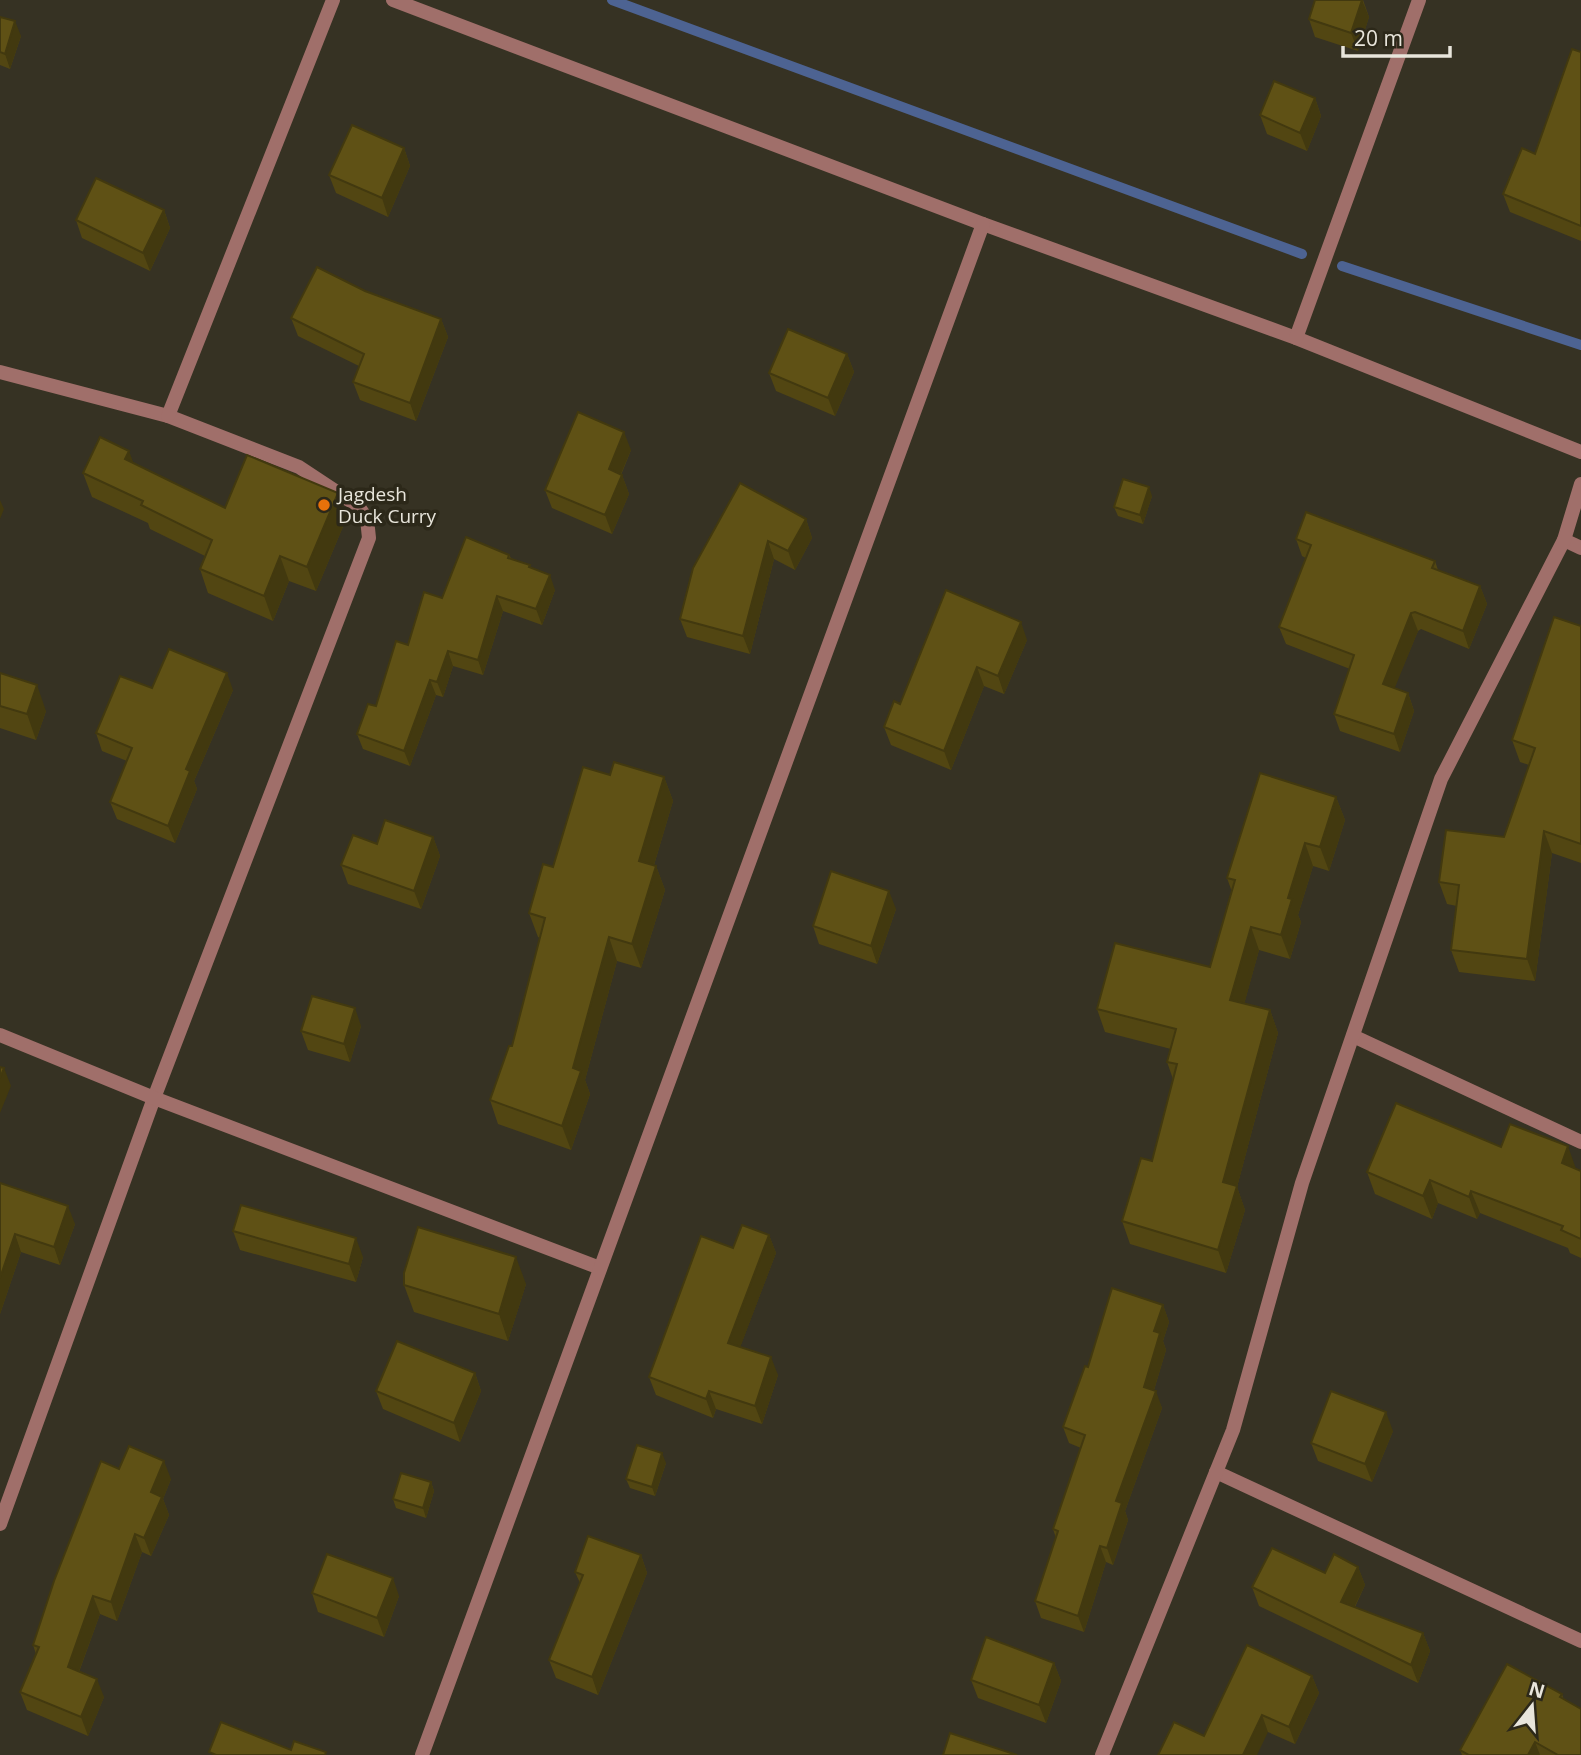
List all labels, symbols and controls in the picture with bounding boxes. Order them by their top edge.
scale bar [1343,14,1450,58]
text: 20 m [1354,24,1403,52]
place label: Jagdesh Duck Curry [336,481,437,529]
marker: Jagdesh Duck Curry [316,497,332,513]
north arrow [1497,1671,1567,1741]
text: N [1526,1675,1548,1704]

